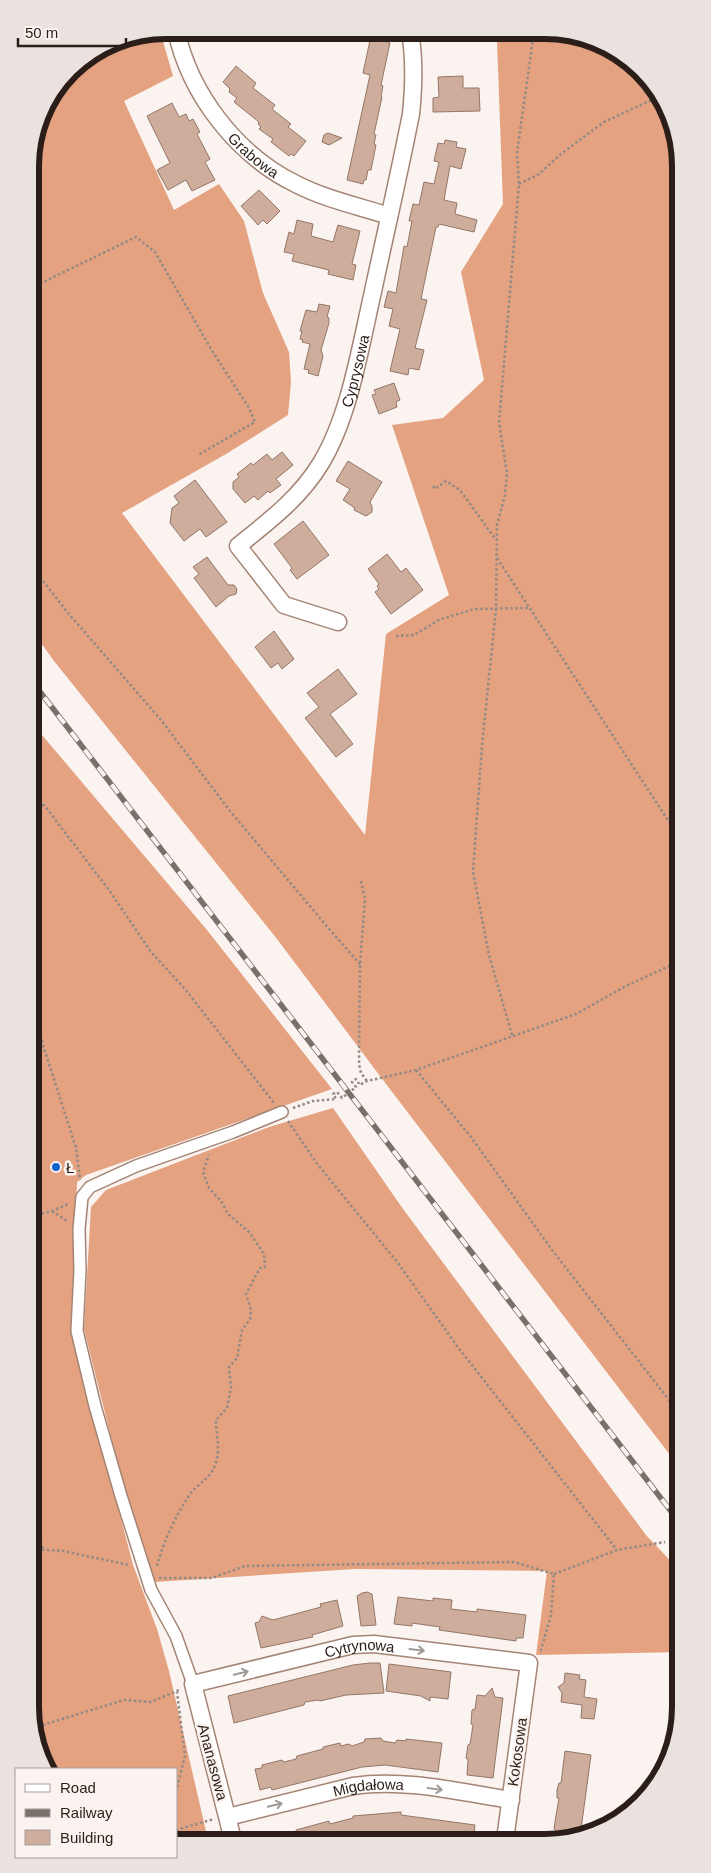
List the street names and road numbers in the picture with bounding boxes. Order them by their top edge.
street label: Grabowa [225,129,283,181]
street label: Cyprysowa [337,332,372,409]
street label: Cytrynowa [323,1635,396,1660]
street label: Kokosowa [504,1716,530,1787]
street label: Ananasowa [195,1722,232,1803]
street label: Migdałowa [331,1775,405,1799]

